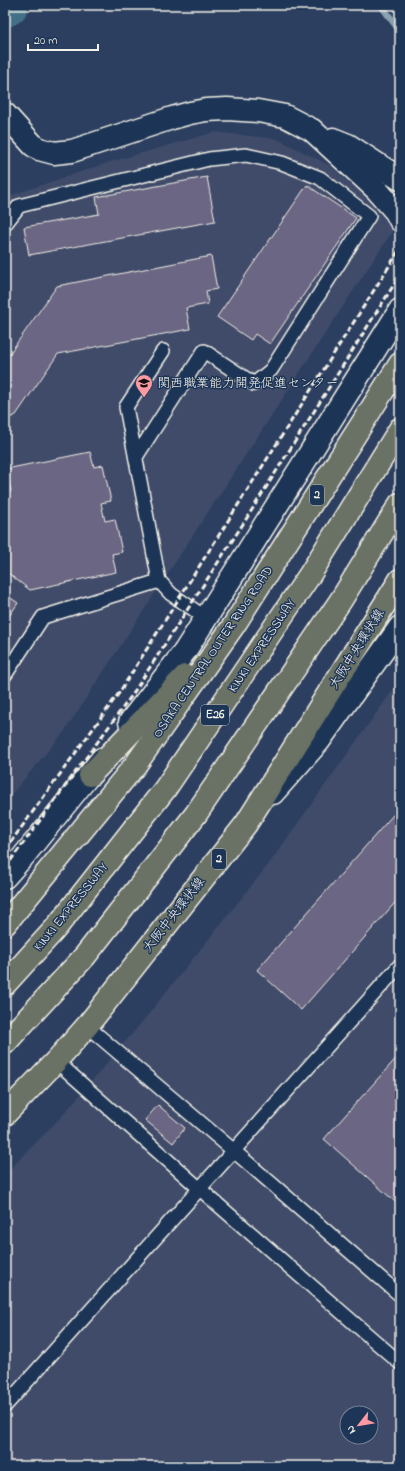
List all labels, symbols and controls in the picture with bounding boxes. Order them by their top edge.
scale bar [28,26,98,52]
text: 20 m [34,32,57,50]
school or university icon: 関西職業能力開発促進センター [134,373,154,398]
place label: 関西職業能力開発促進センター [157,374,338,393]
road number: 2 [310,485,324,505]
street label: OSAKA CENTRAL OUTER RING ROAD [148,562,278,742]
street label: KINKI EXPRESSWAY [224,596,300,696]
street label: 大阪中央環状線 [325,605,390,693]
road number: E26 [201,705,229,725]
road number: 2 [212,849,226,869]
street label: KINKI EXPRESSWAY [29,859,113,955]
street label: 大阪中央環状線 [138,873,210,957]
north arrow [339,1405,379,1445]
text: N [343,1422,360,1437]

